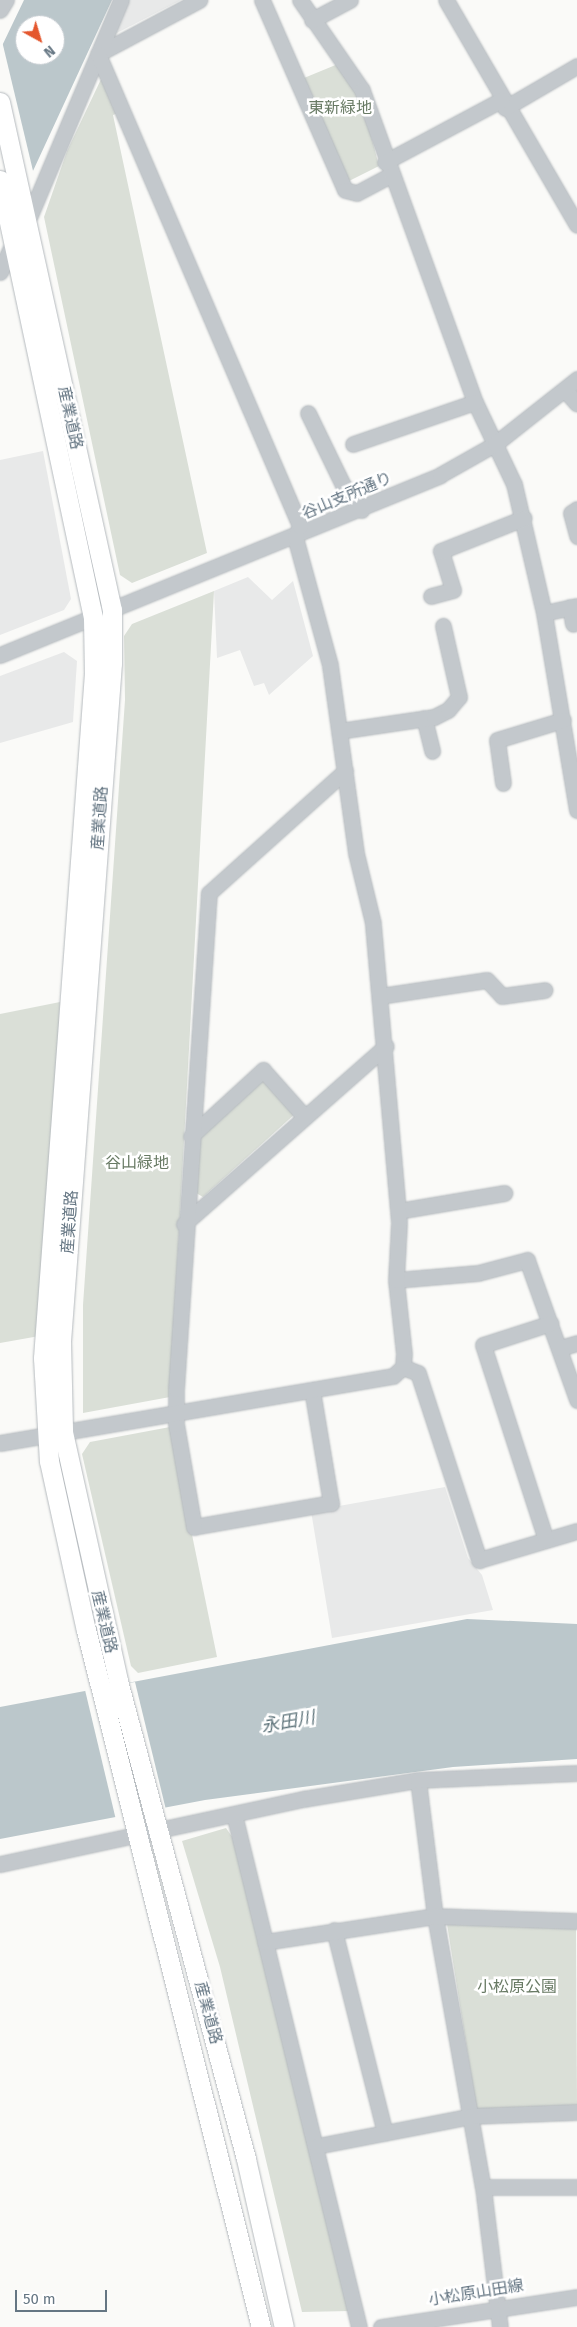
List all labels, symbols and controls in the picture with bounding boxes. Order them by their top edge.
north arrow [15,15,65,65]
text: N [40,42,58,61]
park label: 東新緑地 [308,98,372,118]
street label: 産業道路 [54,385,86,451]
street label: 谷山支所通り [299,468,395,524]
street label: 産業道路 [88,785,112,851]
park label: 谷山緑地 [105,1153,169,1173]
street label: 産業道路 [58,1189,82,1255]
street label: 産業道路 [87,1589,121,1655]
water label: 永田川 [260,1707,316,1737]
park label: 小松原公園 [477,1977,557,1997]
street label: 産業道路 [190,1980,226,2046]
street label: 小松原山田線 [427,2276,525,2310]
scale bar [18,2280,110,2312]
text: 50 m [23,2290,56,2308]

